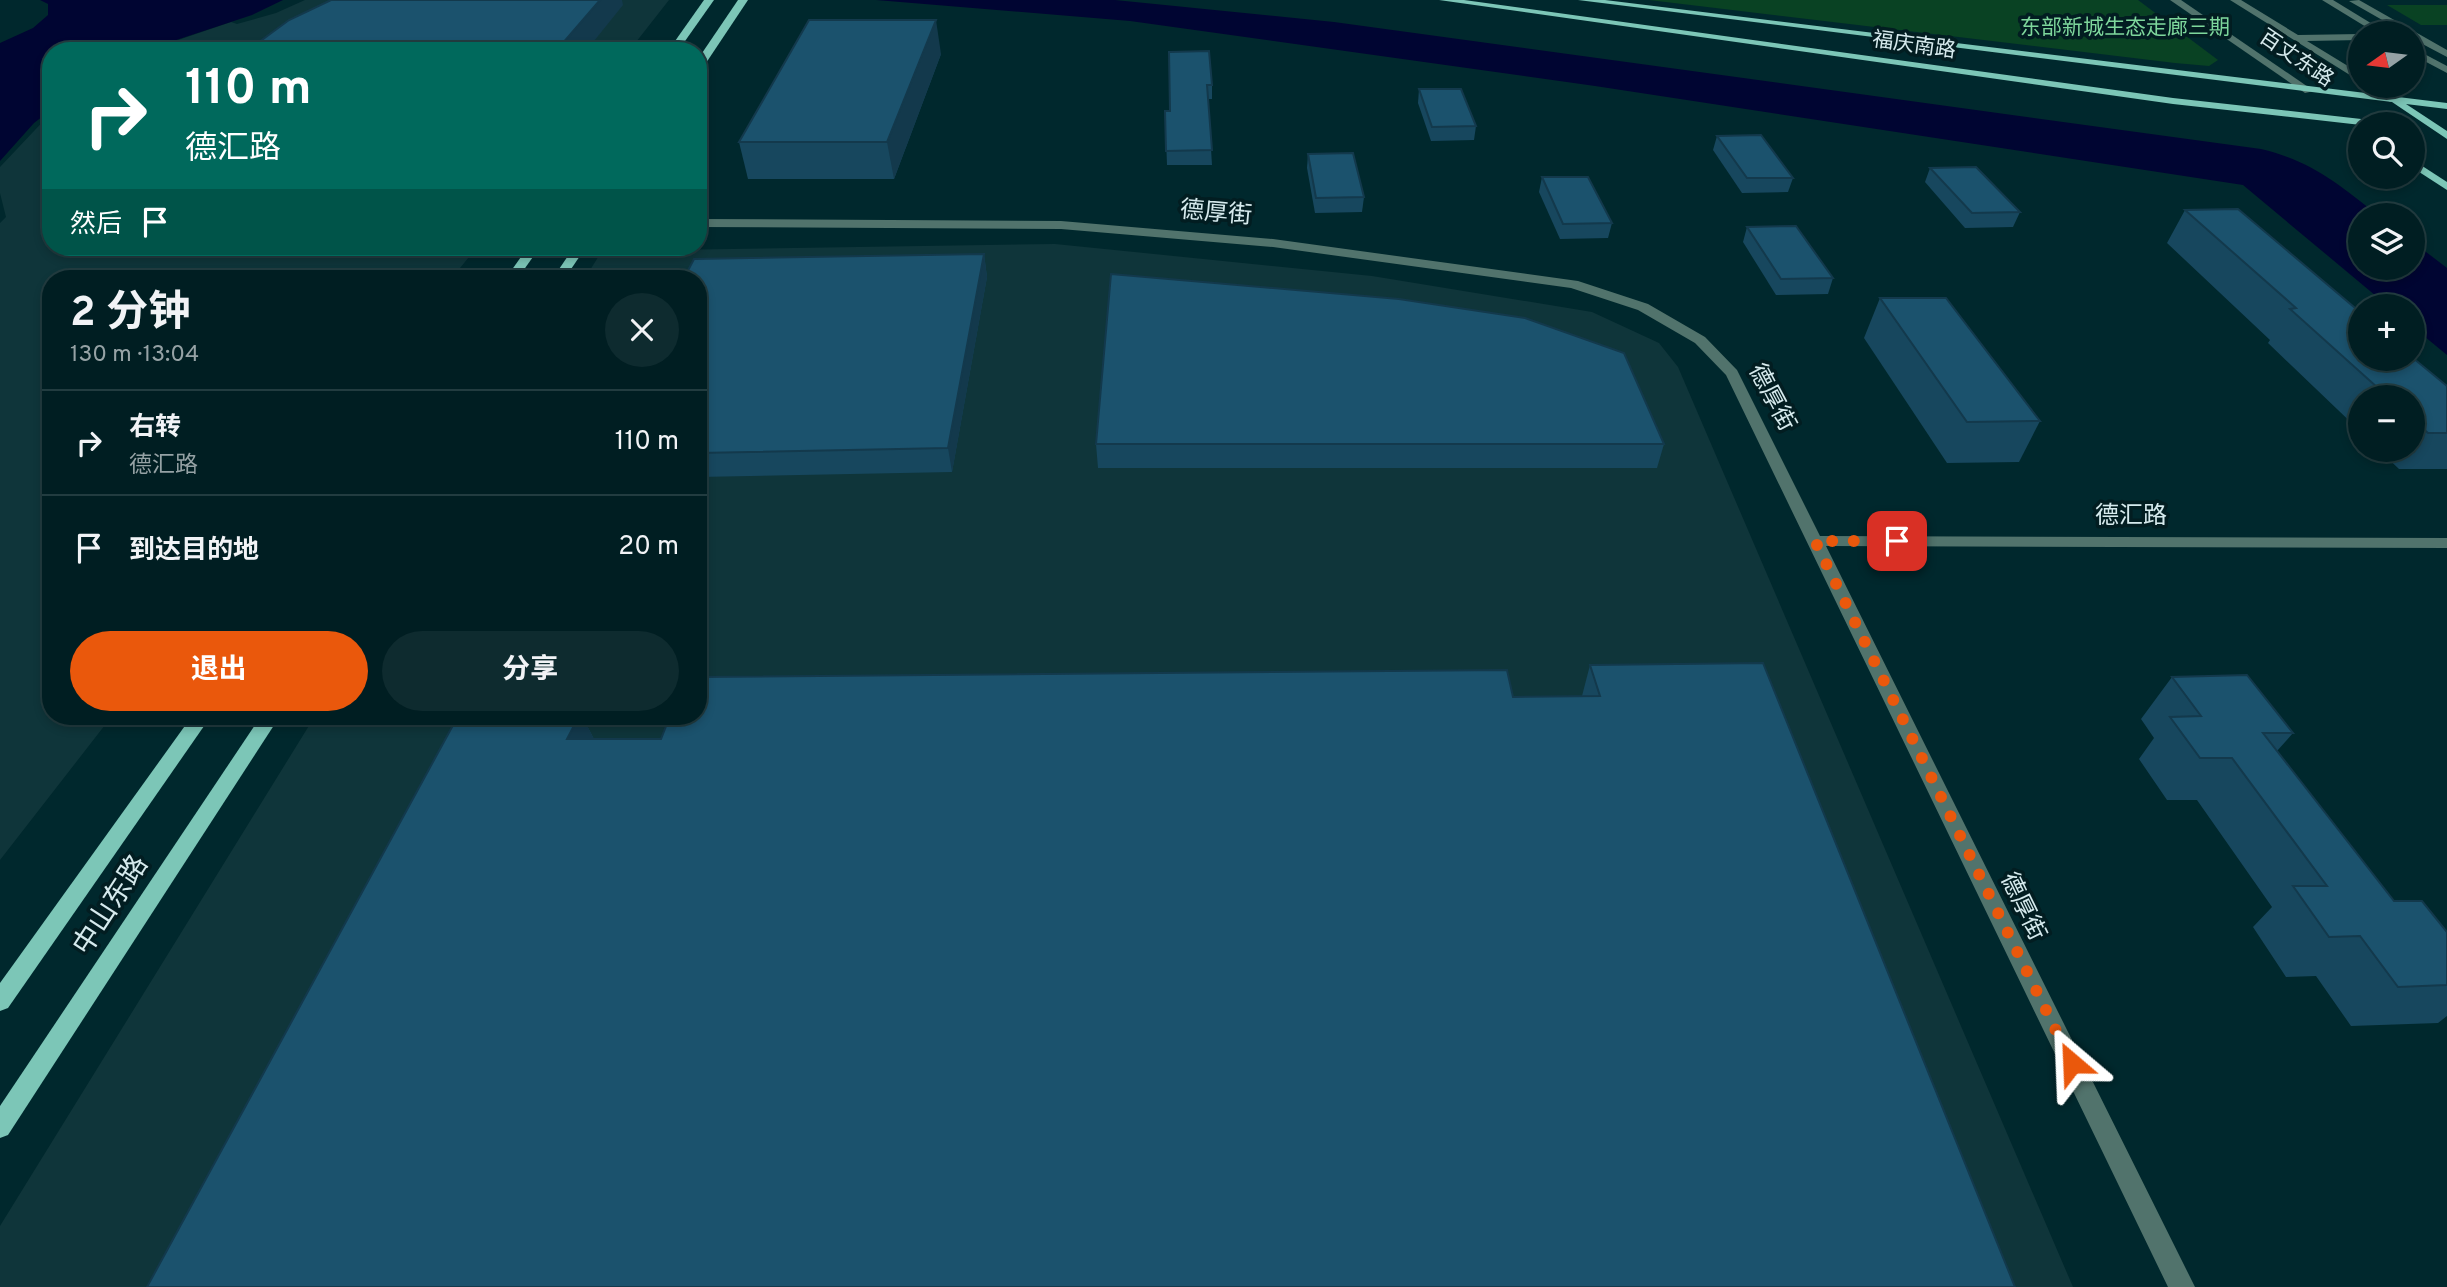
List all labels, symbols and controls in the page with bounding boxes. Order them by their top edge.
park label: 东部新城生态走廊三期 [2020,15,2230,42]
north arrow [2348,21,2426,98]
map controls [2348,21,2425,462]
street label: 百丈东路 [2254,24,2338,94]
street label: 福庆南路 [1871,27,1957,65]
text: 110 m [185,60,312,122]
icon: right [70,70,161,161]
button: search [2348,112,2425,189]
text: 德汇路 [185,130,281,170]
street label: 德厚街 [1179,196,1253,232]
icon: arrive [136,203,174,241]
button: layers [2348,203,2425,280]
text: 然后 [70,209,122,242]
text: 2 分钟 [70,288,190,341]
button: close [605,293,679,367]
button: + [2348,294,2425,371]
text: 130 m · 13:04 [70,341,199,370]
street label: 德厚街 [1741,359,1801,437]
button: − [2348,385,2425,462]
text: 右转 [129,412,181,445]
icon: right [70,424,108,462]
text: 110 m [615,426,679,459]
text: 德汇路 [129,452,198,481]
street label: 德汇路 [2095,502,2167,532]
pin [1867,511,1927,571]
icon: arrive [1878,522,1916,560]
icon: arrive [70,529,108,567]
text: 20 m [618,531,679,564]
text: 到达目的地 [129,535,259,568]
button: 退出 [70,631,368,711]
button: 分享 [382,631,679,711]
street label: 中山东路 [66,849,158,963]
street label: 德厚街 [1993,868,2051,946]
position arrow [2035,1026,2109,1100]

